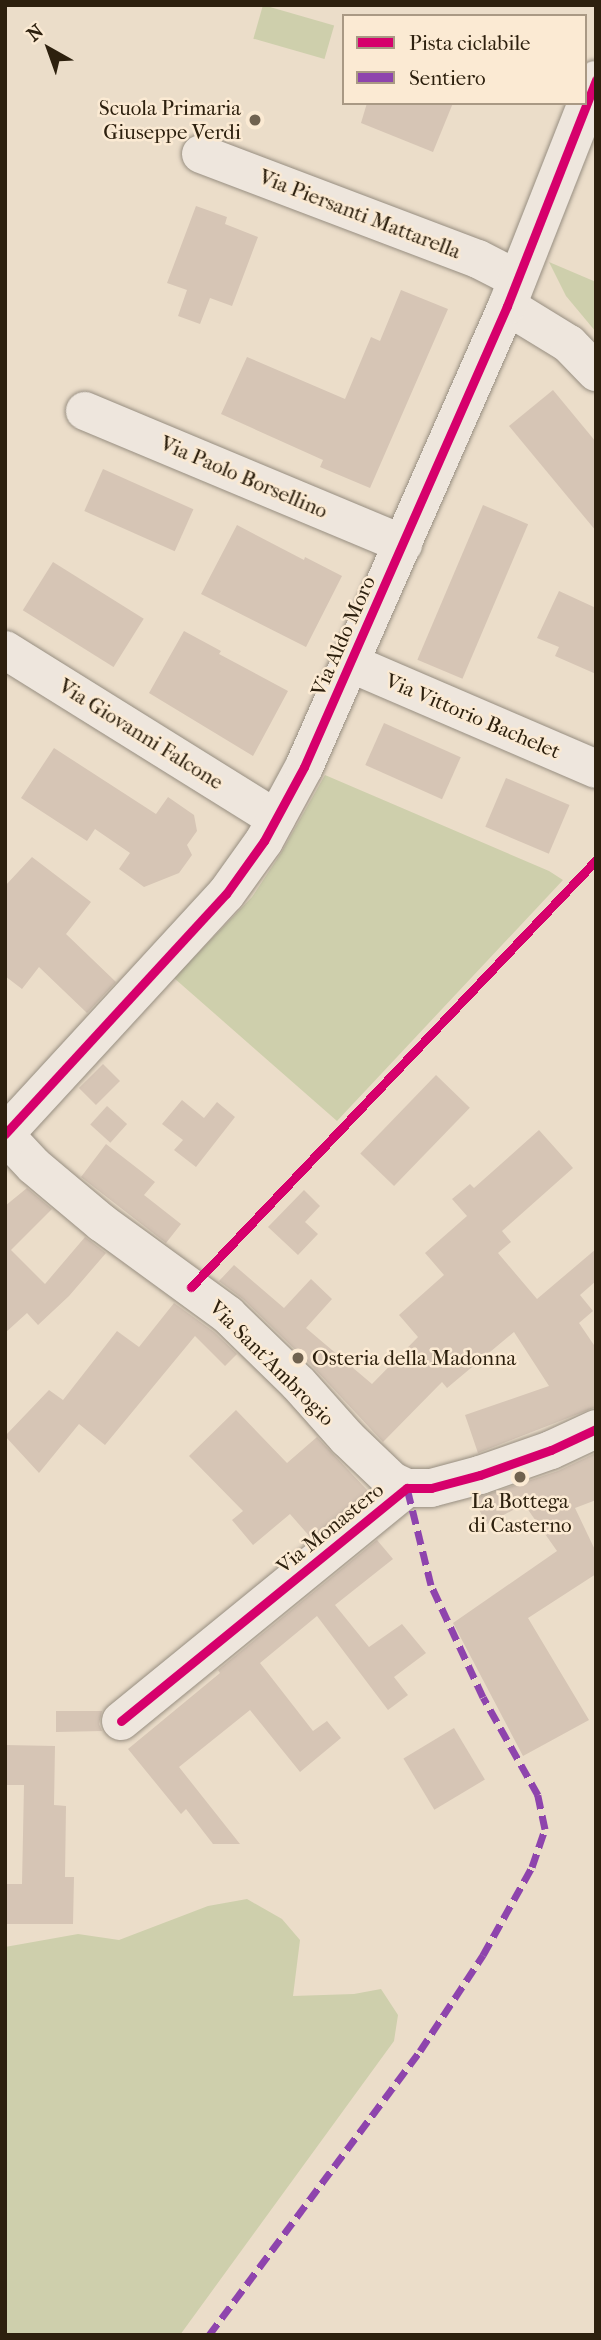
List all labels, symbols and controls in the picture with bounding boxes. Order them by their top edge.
north arrow [14,14,84,84]
legend [342,14,587,105]
text: N [23,20,48,46]
text: Pista ciclabile [409,31,530,55]
text: Sentiero [409,66,486,90]
place label: Scuola Primaria Giuseppe Verdi [99,95,241,145]
marker: Scuola Primaria Giuseppe Verdi [247,112,263,128]
street label: Via Piersanti Mattarella [256,164,464,264]
street label: Via Paolo Borsellino [157,430,331,524]
street label: Via Aldo Moro [305,572,381,700]
street label: Via Vittorio Bachelet [382,668,564,764]
street label: Via Giovanni Falcone [54,673,228,795]
street label: Via Sant'Ambrogio [204,1295,340,1431]
place label: Osteria della Madonna [312,1345,516,1371]
marker: Osteria della Madonna [290,1350,306,1366]
marker: La Bottega di Casterno [512,1469,528,1485]
street label: Via Monastero [271,1477,389,1579]
place label: La Bottega di Casterno [468,1488,572,1538]

